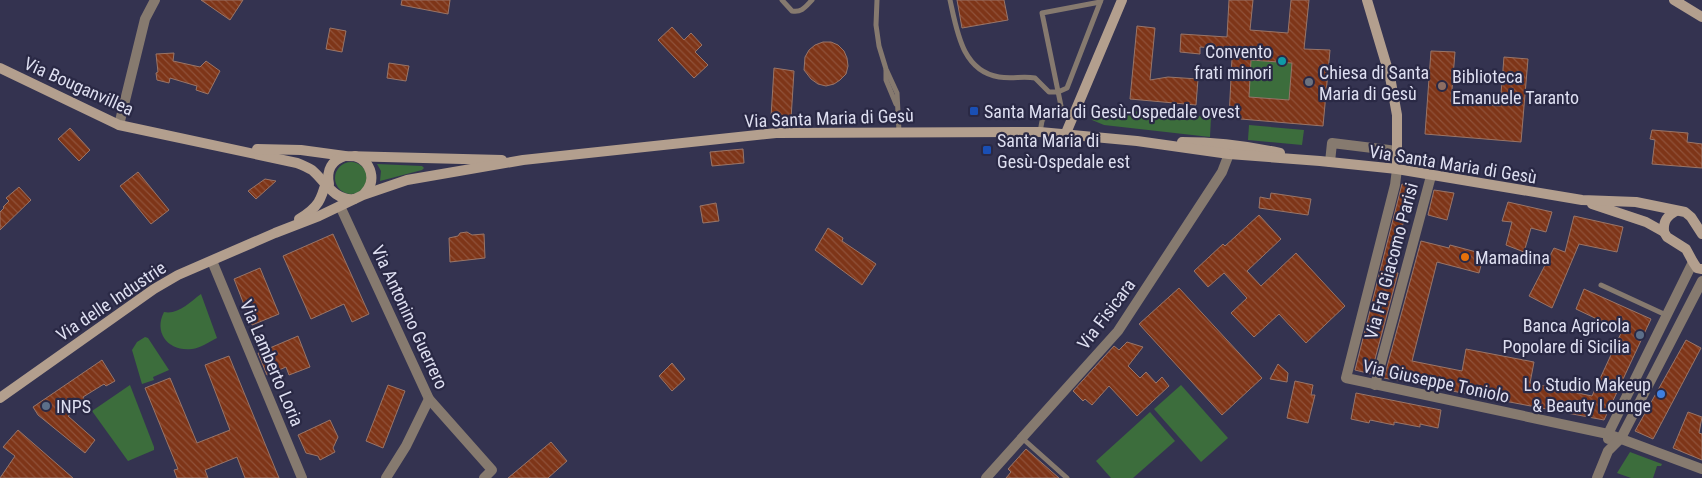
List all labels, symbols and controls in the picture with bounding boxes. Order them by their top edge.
place label: Convento frati minori [1194,41,1272,83]
street label: Via Bouganvillea [21,52,137,120]
marker: Convento frati minori [1276,55,1288,67]
place label: Chiesa di Santa Maria di Gesù [1319,62,1429,104]
place label: Biblioteca Emanuele Taranto [1452,66,1579,108]
marker: Chiesa di Santa Maria di Gesù [1303,76,1315,88]
marker: Biblioteca Emanuele Taranto [1436,80,1448,92]
place label: Santa Maria di Gesù-Ospedale ovest [984,101,1240,122]
street label: Via Santa Maria di Gesù [744,105,914,131]
marker: Santa Maria di Gesù-Ospedale ovest [968,105,980,117]
place label: Santa Maria di Gesù-Ospedale est [997,130,1130,172]
street label: Via Santa Maria di Gesù [1368,140,1538,188]
marker: Santa Maria di Gesù-Ospedale est [981,144,993,156]
street label: Via Fra Giacomo Parisi [1360,180,1422,342]
street label: Via Antonino Guerrero [367,242,453,392]
place label: Mamadina [1475,247,1550,268]
marker: Mamadina [1459,251,1471,263]
street label: Via delle Industrie [52,257,170,345]
street label: Via Fisicara [1073,275,1139,353]
street label: Via Lamberto Loria [236,297,308,429]
place label: Banca Agricola Popolare di Sicilia [1503,315,1630,357]
marker: Banca Agricola Popolare di Sicilia [1634,329,1646,341]
street label: Via Giuseppe Toniolo [1361,355,1511,407]
place label: Lo Studio Makeup & Beauty Lounge [1524,374,1651,416]
marker: Lo Studio Makeup & Beauty Lounge [1655,388,1667,400]
place label: INPS [56,396,91,417]
marker: INPS [40,400,52,412]

